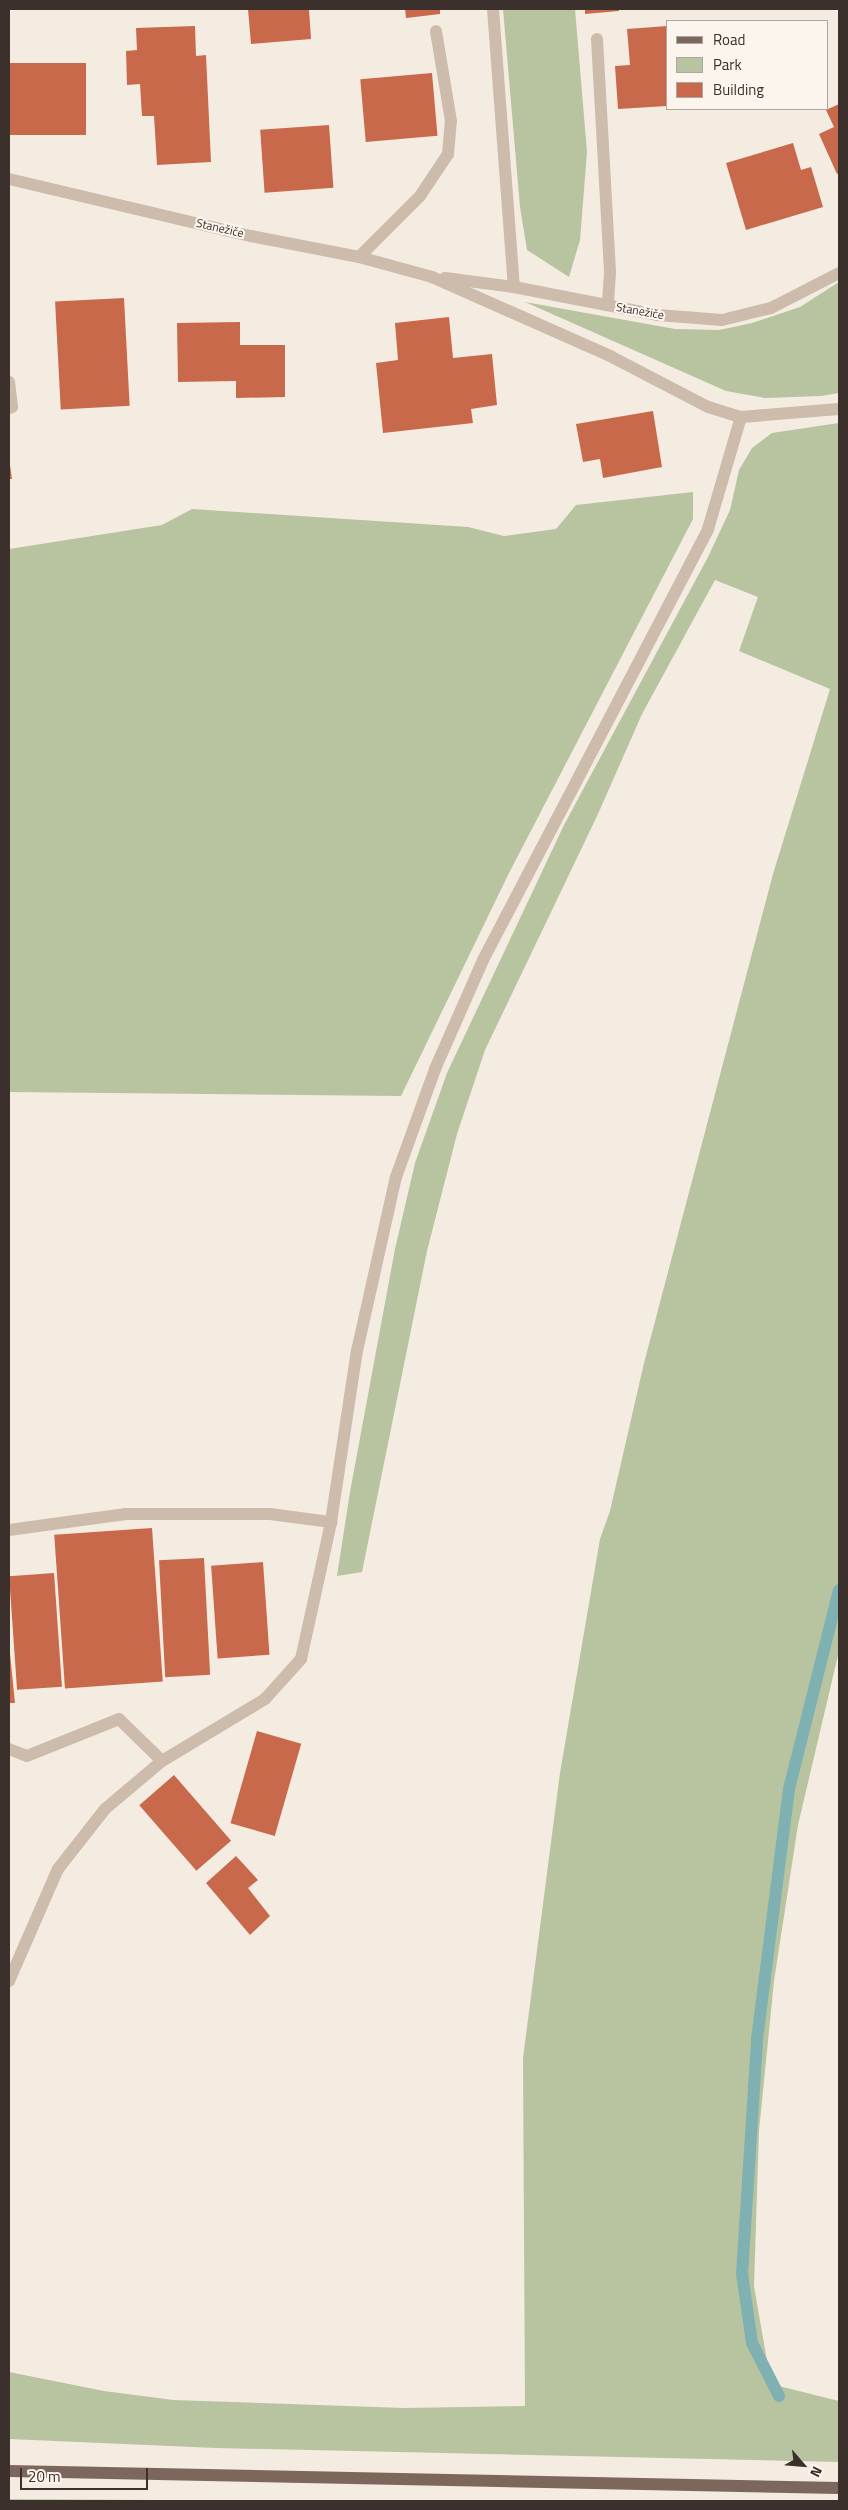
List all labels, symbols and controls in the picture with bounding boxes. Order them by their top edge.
legend [666,20,828,110]
text: Road [713,28,745,51]
text: Park [713,53,742,76]
text: Building [713,78,764,101]
street label: Stanežiče [195,216,245,240]
street label: Stanežiče [615,300,665,322]
north arrow [778,2440,828,2490]
scale bar [22,2458,150,2490]
text: N [805,2463,828,2481]
text: 20 m [28,2465,61,2488]

